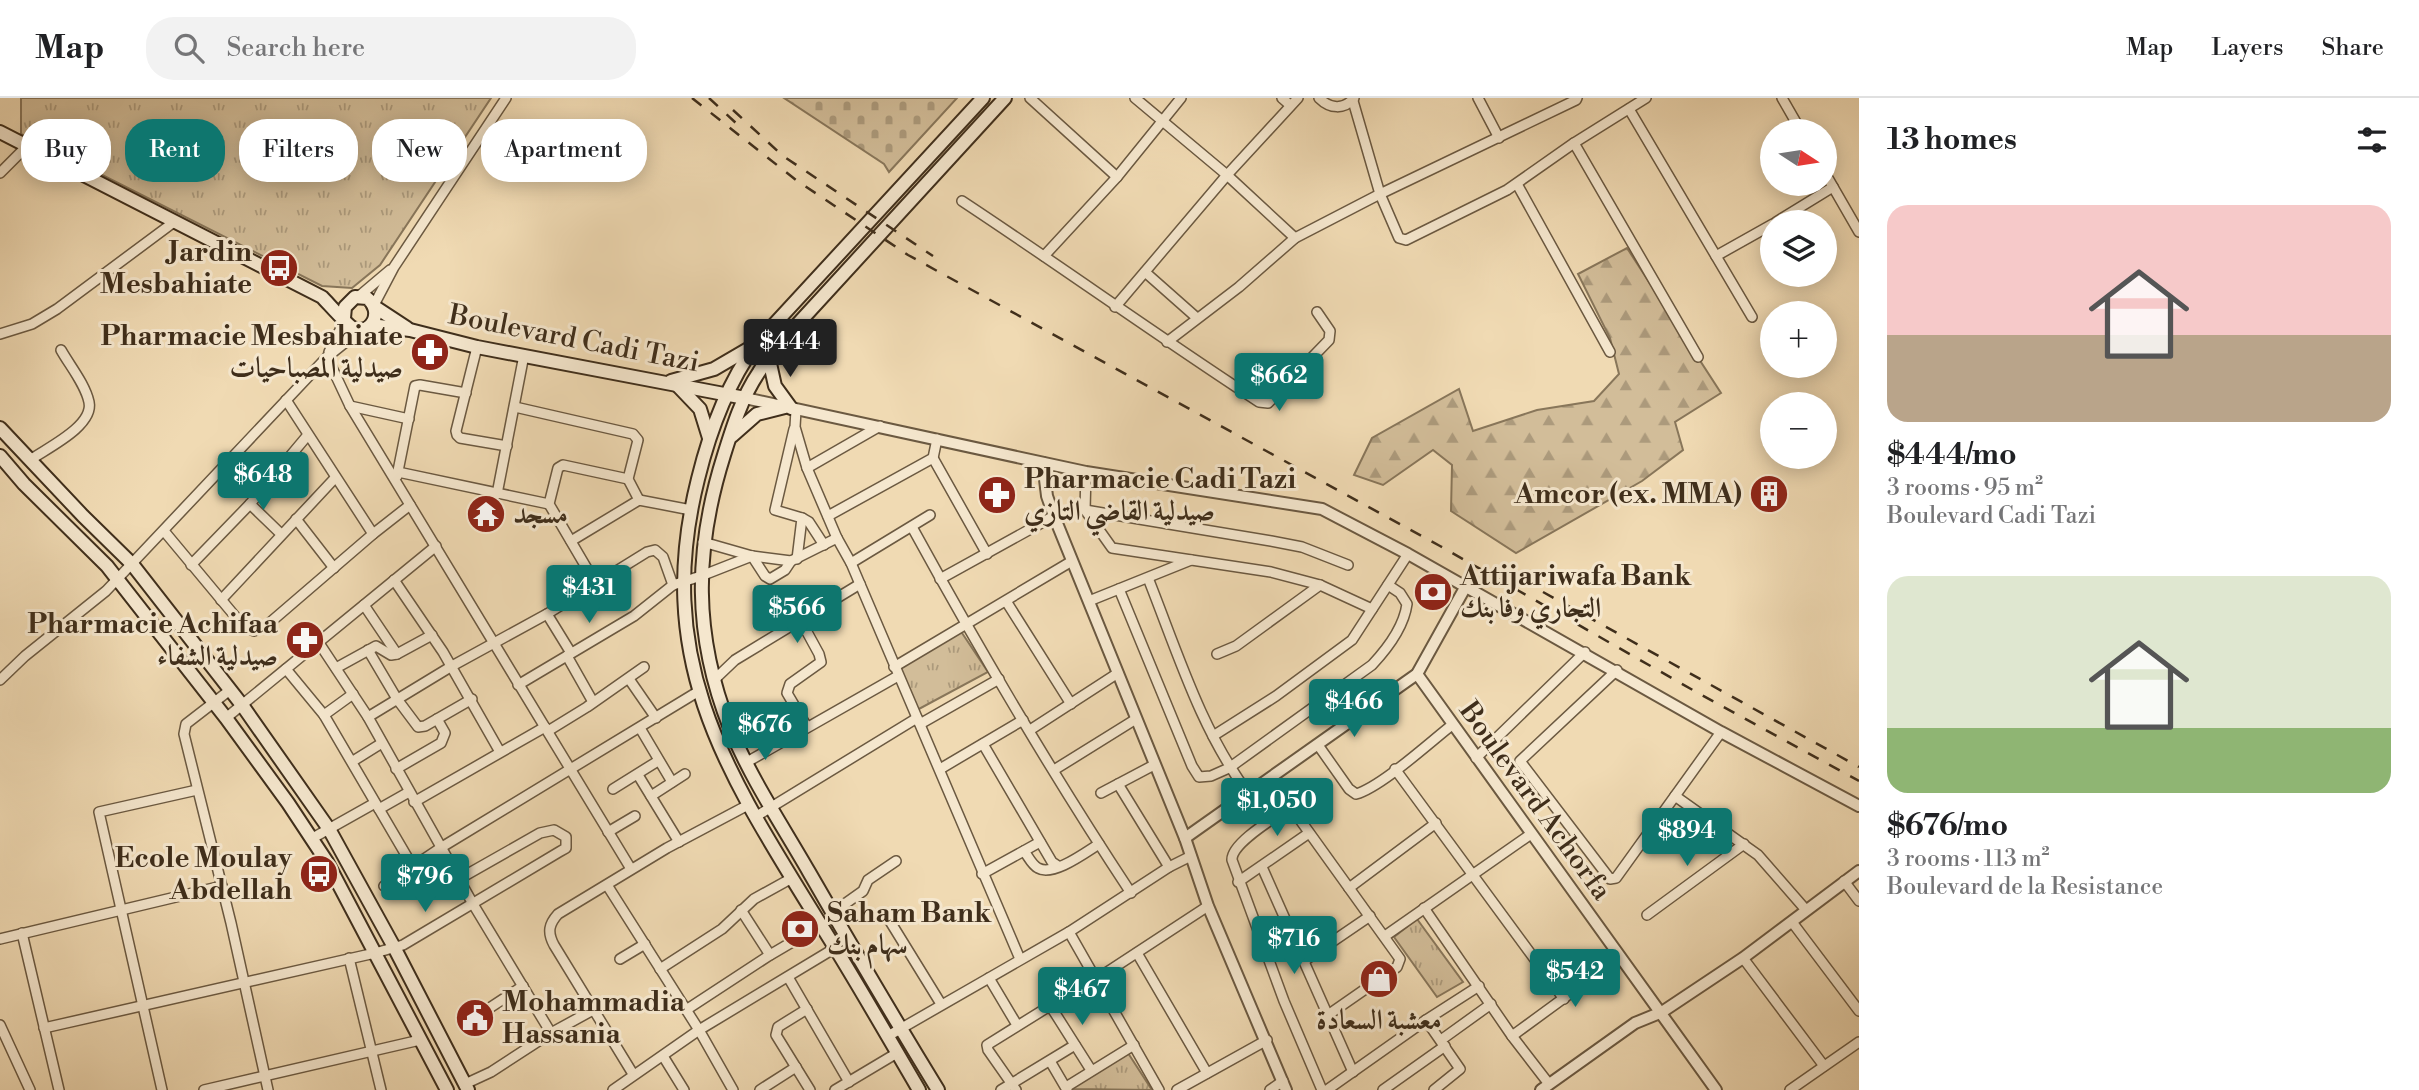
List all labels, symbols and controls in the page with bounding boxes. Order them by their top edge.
search box [146,17,636,80]
text: Map [35,28,104,69]
icon: search [170,29,208,67]
text: Search here [226,32,365,64]
text: Map [2126,33,2173,63]
text: Layers [2211,33,2283,63]
text: Share [2321,33,2384,63]
chip: Buy [21,119,111,182]
chip: Rent [125,119,225,182]
chip: Filters [239,119,358,182]
chip: New [372,119,467,182]
chip: Apartment [481,119,647,182]
north arrow [1760,119,1838,196]
map controls [1760,119,1837,469]
text: 13 homes [1887,121,2017,159]
icon: filters [2353,121,2391,159]
button: layers [1760,210,1837,287]
place label: Jardin Mesbahiate [100,235,252,302]
bus stop icon: Jardin Mesbahiate [258,247,300,289]
icon: home [2076,251,2202,377]
street label: Boulevard Cadi Tazi [445,297,702,380]
button: + [1760,301,1837,378]
place label: Pharmacie Mesbahiate صيدلية المصباحيات [101,319,403,386]
pin: $444 [749,320,831,379]
text: $444 [760,328,820,356]
pharmacy icon: Pharmacie Mesbahiate صيدلية المصباحيات [409,331,451,373]
pin: $662 [1238,354,1320,413]
text: $662 [1250,362,1308,390]
button: − [1760,392,1837,469]
text: $444/mo [1887,436,2017,474]
pin: $648 [222,452,304,512]
text: $648 [234,461,292,489]
place label: Pharmacie Cadi Tazi صيدلية القاضي التازي [1024,462,1296,537]
building icon: Amcor (ex. MMA) [1748,473,1790,515]
pharmacy icon: Pharmacie Cadi Tazi صيدلية القاضي التازي [976,474,1018,516]
text: 3 rooms · 95 m² [1887,474,2043,502]
place label: Amcor (ex. MMA) [1513,477,1742,512]
temple icon: مسجد [465,493,507,535]
place label: مسجد [513,497,568,532]
text: Boulevard Cadi Tazi [1887,502,2096,530]
place label: Attijariwafa Bank التجاري وفا بنك [1459,559,1692,630]
pin: $431 [548,566,630,625]
bank icon: Attijariwafa Bank التجاري وفا بنك [1412,571,1454,613]
text: $431 [562,574,616,602]
pin: $566 [756,586,838,645]
text: $566 [769,594,825,622]
place label: Pharmacie Achifaa صيدلية الشفاء [27,607,279,674]
pharmacy icon: Pharmacie Achifaa صيدلية الشفاء [284,619,326,661]
icon: home [2076,622,2202,748]
pin: $466 [1313,680,1395,739]
text: $466 [1325,688,1383,716]
street label: Boulevard Achorfa [1451,694,1619,908]
pin: $676 [724,702,806,762]
text: $676 [738,711,792,739]
pin: $1,050 [1220,778,1334,838]
text: $1,050 [1237,787,1317,815]
text: $676/mo [1887,807,2008,845]
pin: $894 [1646,808,1728,868]
text: $894 [1658,817,1716,845]
place label: Ecole Moulay Abdellah [115,841,293,908]
text: 3 rooms · 113 m² [1887,845,2050,873]
bus stop icon: Ecole Moulay Abdellah [298,853,340,895]
pin: $796 [384,854,466,914]
text: $796 [397,863,453,891]
text: Boulevard de la Resistance [1887,873,2163,901]
place label: Saham Bank سهام بنك [827,896,992,969]
bank icon: Saham Bank سهام بنك [779,908,821,950]
pin: $716 [1253,916,1335,976]
text: $716 [1268,925,1320,953]
pin: $542 [1534,950,1616,1009]
shop icon: معشبة السعادة [1358,958,1400,1000]
text: $542 [1546,958,1604,986]
pin: $467 [1041,968,1123,1027]
text: $467 [1054,976,1110,1004]
place label: Mohammadia Hassania [502,985,686,1052]
public building icon: Mohammadia Hassania [454,997,496,1039]
place label: معشبة السعادة [1316,1003,1442,1038]

